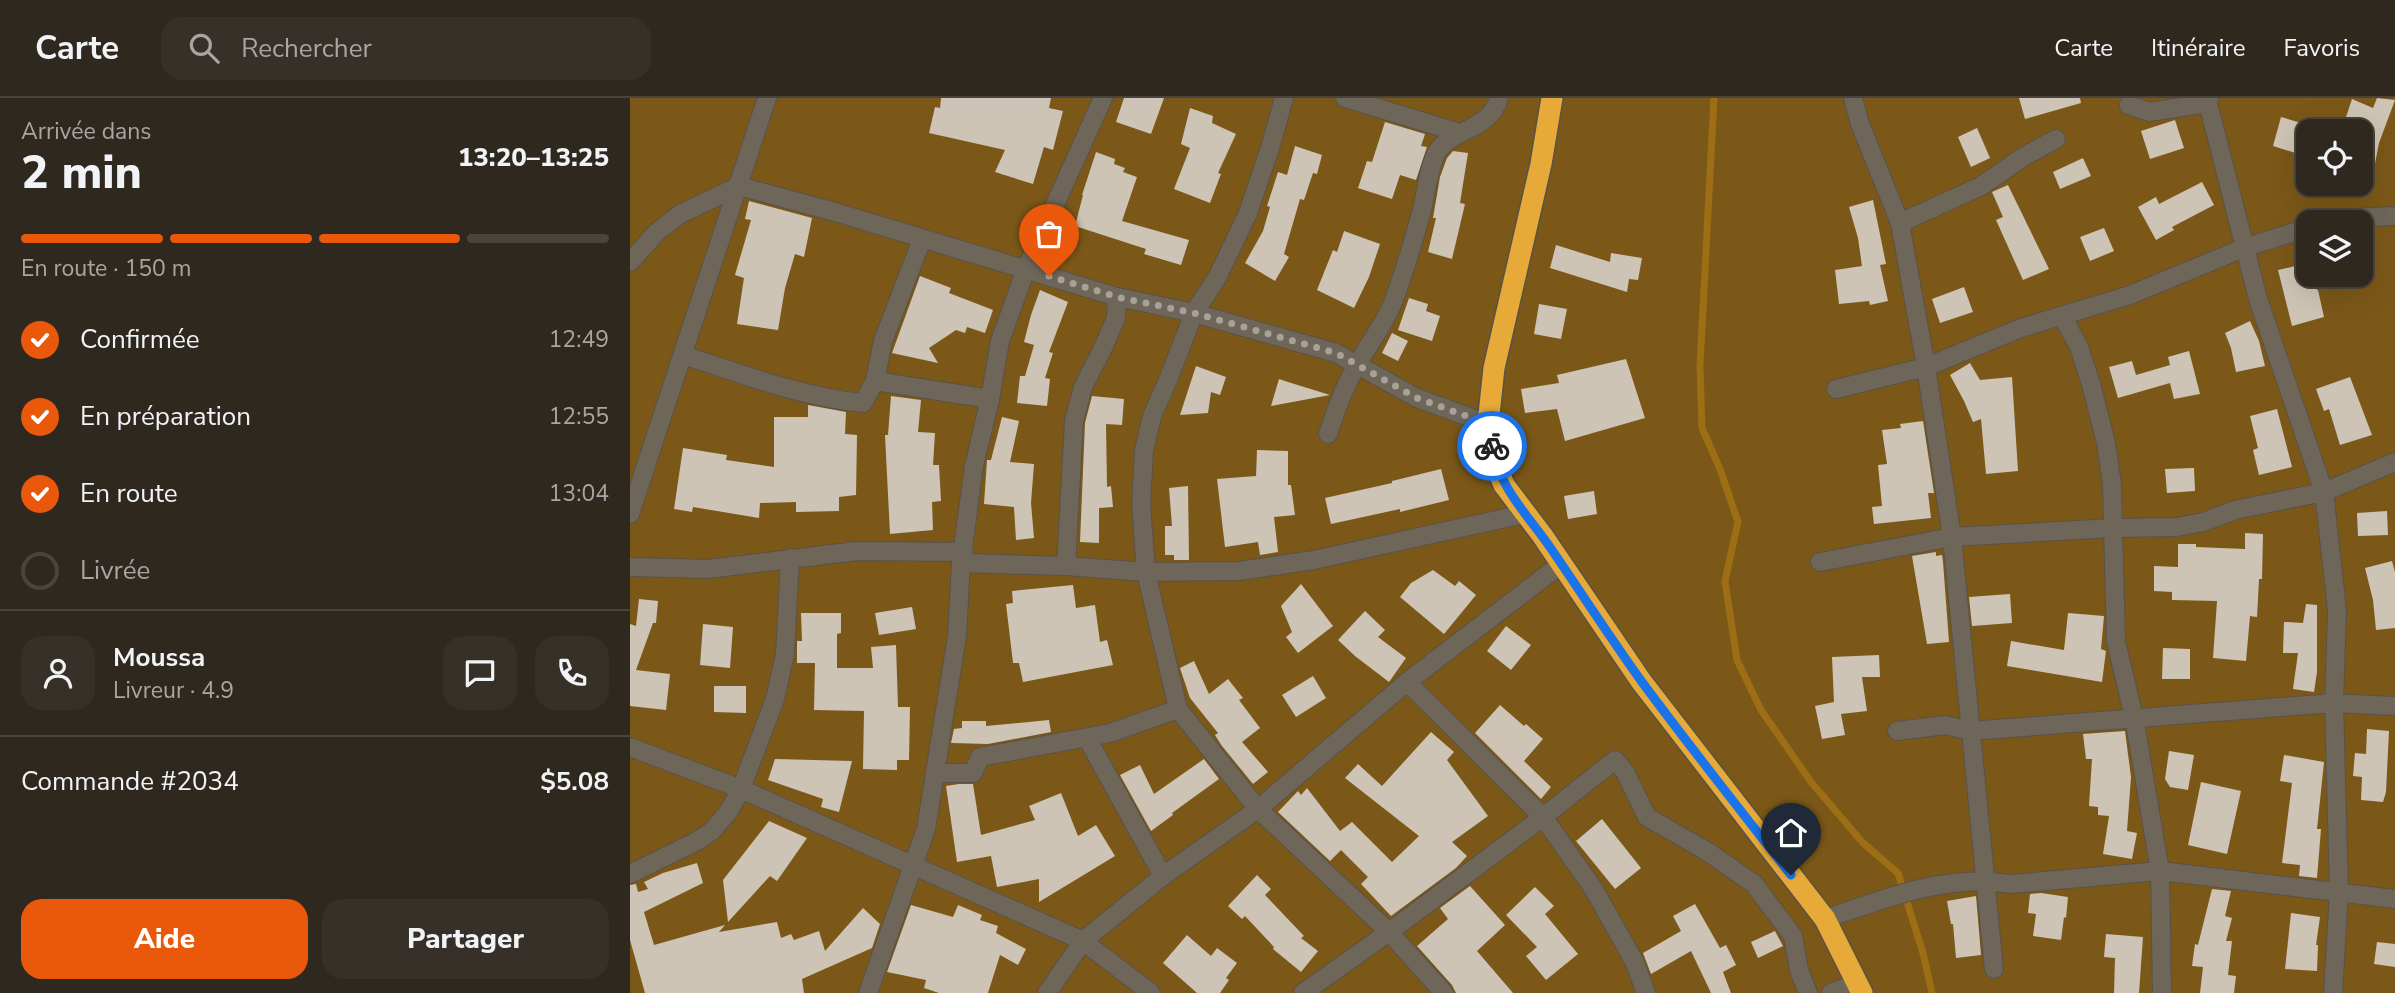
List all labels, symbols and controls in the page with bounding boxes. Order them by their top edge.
search box [161,17,651,80]
text: Carte [35,26,119,71]
icon: search [185,29,223,67]
text: Rechercher [241,31,372,66]
text: Carte [2054,32,2113,64]
text: Itinéraire [2151,32,2245,64]
text: Favoris [2283,32,2360,64]
text: Arrivée dans [21,116,151,147]
map controls [2296,119,2373,287]
button: locate [2296,119,2373,196]
text: 13:20–13:25 [458,140,609,175]
text: 2 min [21,141,142,204]
pin [1019,204,1079,276]
button: layers [2296,210,2373,287]
icon: bag [1030,215,1068,253]
text: En route · 150 m [21,253,191,284]
icon: check [21,321,59,359]
text: Confirmée [80,322,200,357]
text: 12:49 [549,324,609,355]
icon: check [21,398,59,436]
text: En préparation [80,399,251,434]
text: 12:55 [549,401,609,432]
courier [1457,411,1527,481]
icon: bike [1473,427,1511,465]
icon: check [21,475,59,513]
text: En route [80,476,178,511]
text: 13:04 [549,478,609,509]
text: Livrée [80,553,150,588]
button: person [21,636,95,710]
button: chat [443,636,517,710]
button: phone [535,636,609,710]
text: Moussa [113,640,205,675]
text: Livreur · 4.9 [113,675,234,706]
text: Commande #2034 [21,764,239,799]
text: $5.08 [540,764,609,799]
pin [1761,803,1821,875]
icon: home [1772,814,1810,852]
button: Aide [21,899,308,979]
button: Partager [322,899,609,979]

